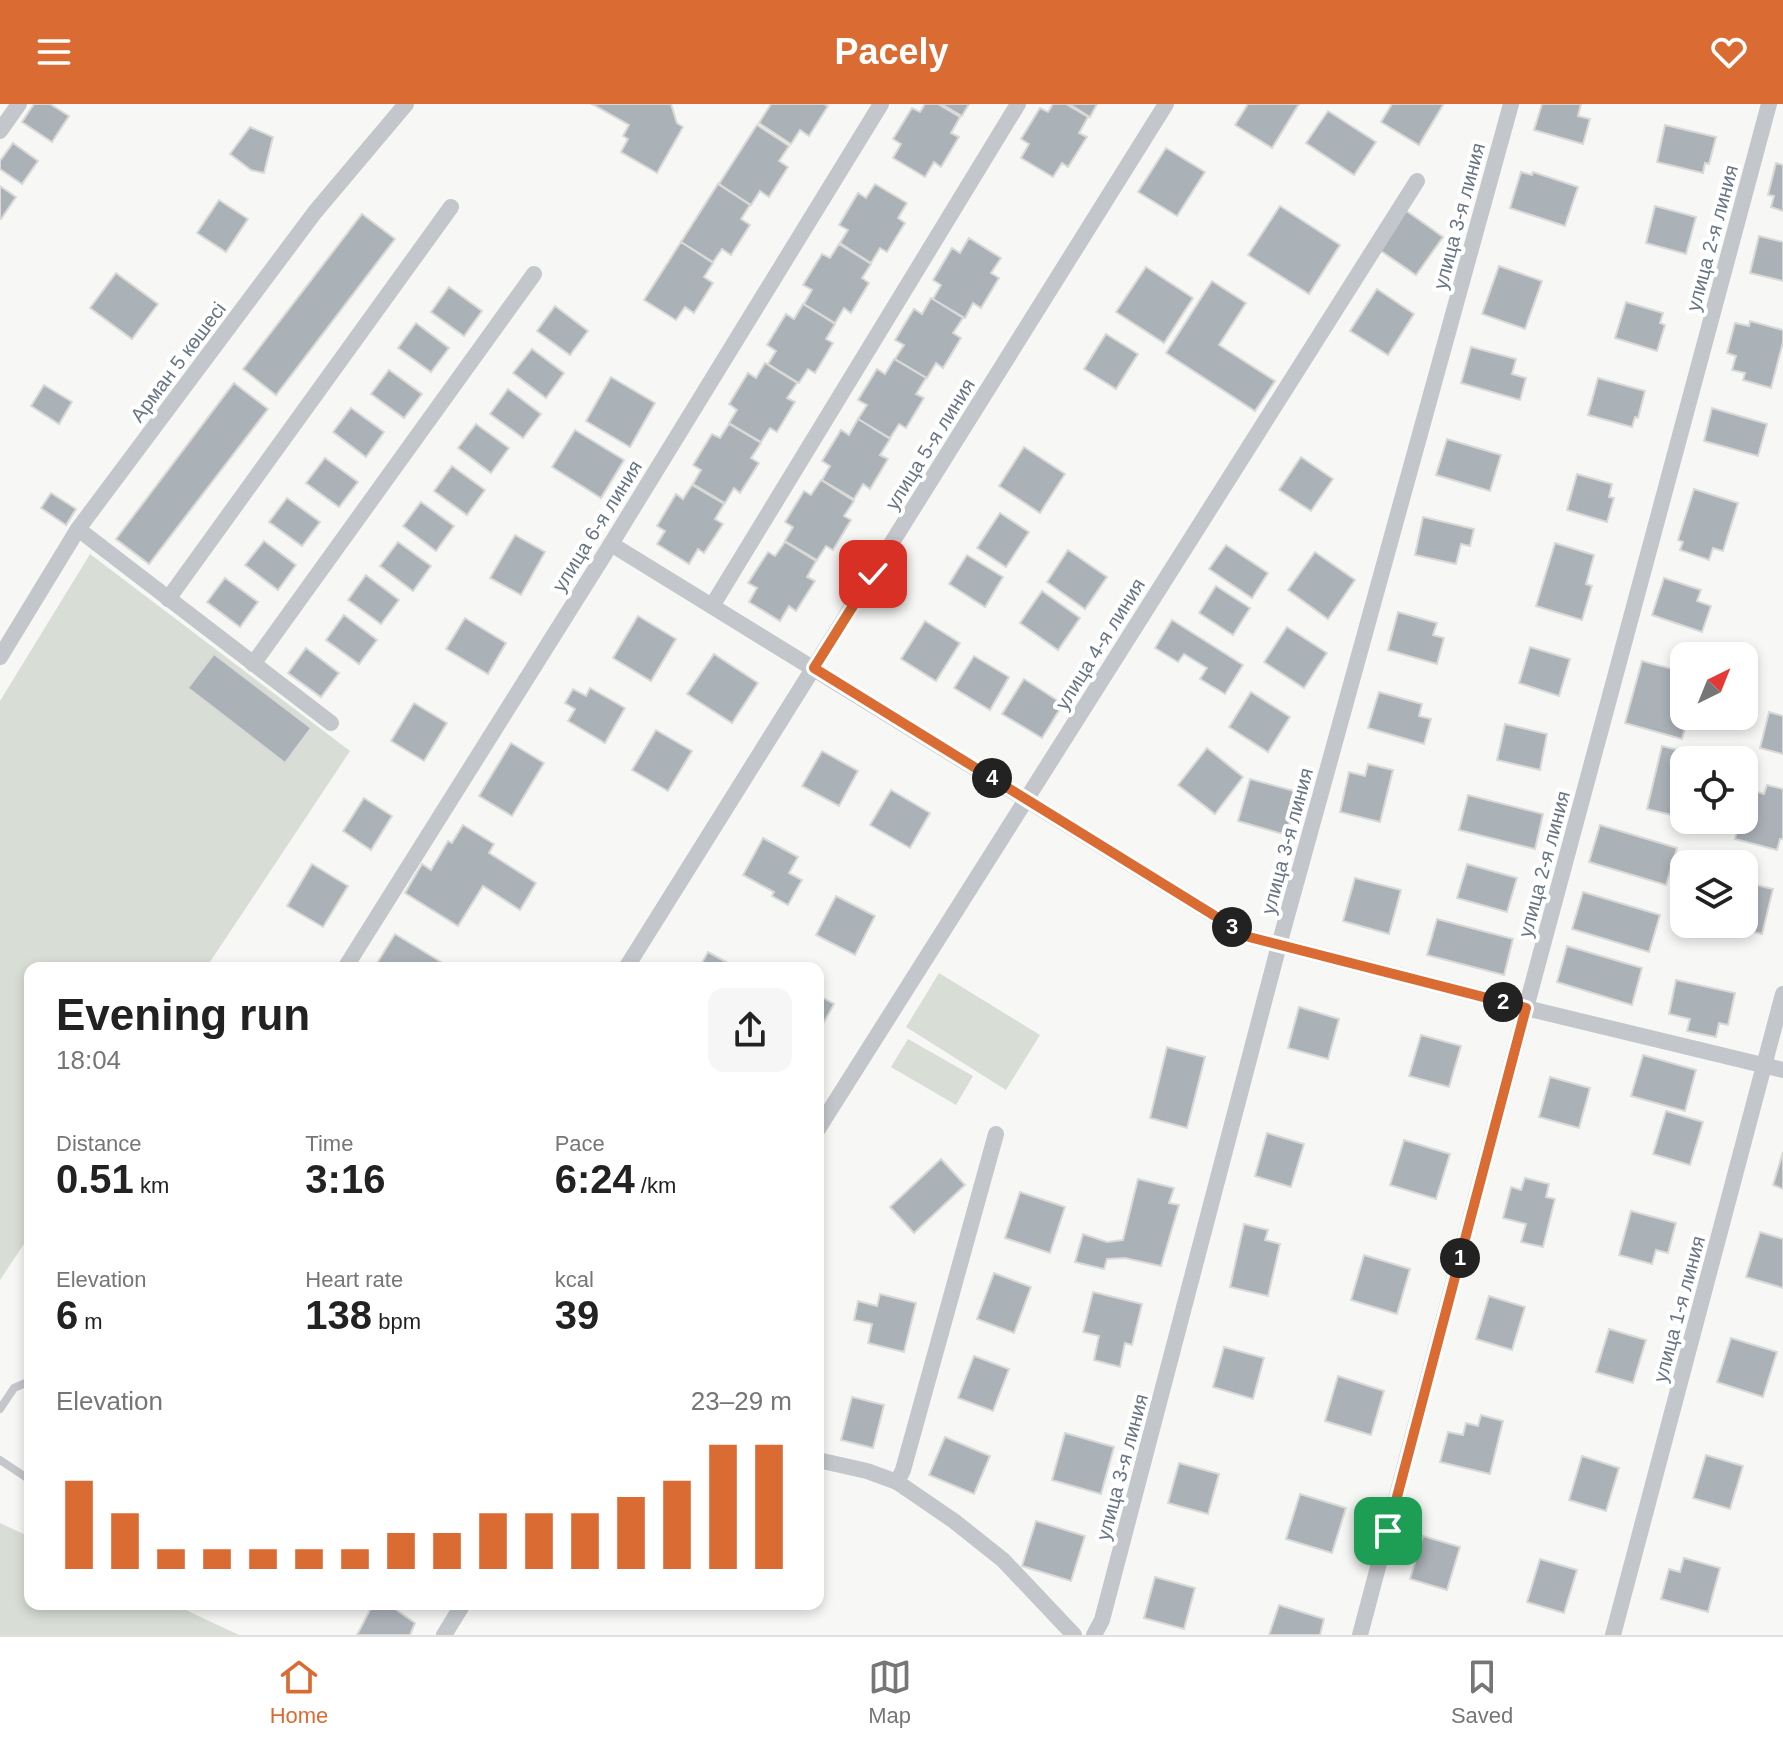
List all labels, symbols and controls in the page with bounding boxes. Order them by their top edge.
icon: menu [32,30,76,74]
icon: heart [1707,30,1751,74]
text: Pacely [834,31,949,72]
street label: улица 3-я линия [1429,140,1489,292]
street label: улица 2-я линия [1682,162,1742,314]
street label: Арман 5 көшесі [126,298,230,426]
street label: улица 5-я линия [881,374,979,514]
street label: улица 6-я линия [548,456,646,596]
pin [839,540,907,608]
icon: check [851,552,895,596]
street label: улица 4-я линия [1051,574,1149,714]
north arrow [1670,642,1758,730]
map controls [1670,642,1758,938]
button: locate [1670,746,1758,834]
pin: 4 [972,758,1012,798]
text: 4 [986,765,998,790]
street label: улица 3-я линия [1257,765,1317,917]
street label: улица 2-я линия [1514,788,1574,940]
button: layers [1670,850,1758,938]
pin: 3 [1212,907,1252,947]
text: 3 [1226,914,1238,939]
pin: 2 [1483,982,1523,1022]
button: share [708,988,792,1072]
text: 2 [1497,989,1509,1014]
text: Evening run [56,990,310,1039]
text: 18:04 [56,1045,121,1075]
text: Distance [56,1131,142,1156]
text: Time [305,1131,353,1156]
text: Pace [555,1131,605,1156]
text: 0.51 [56,1157,134,1201]
text: 3:16 [305,1157,385,1201]
text: 6:24 [555,1157,635,1201]
text: km [134,1173,169,1198]
text: /km [635,1173,676,1198]
street label: улица 1-я линия [1649,1233,1709,1385]
pin: 1 [1440,1238,1480,1278]
text: 1 [1454,1245,1466,1270]
text: Elevation [56,1267,147,1292]
text: Heart rate [305,1267,403,1292]
text: kcal [555,1267,594,1292]
text: 6 [56,1293,78,1337]
text: 138 [305,1293,372,1337]
text: 39 [555,1293,599,1337]
text: m [78,1309,103,1334]
text: bpm [372,1309,421,1334]
text: Elevation [56,1386,163,1416]
text: 23–29 m [691,1386,792,1416]
street label: улица 3-я линия [1092,1391,1152,1543]
pin [1354,1497,1422,1565]
icon: arrive [1366,1509,1410,1553]
tab: Home [270,1655,328,1729]
tab: Map [868,1655,912,1729]
tab: Saved [1451,1655,1513,1729]

